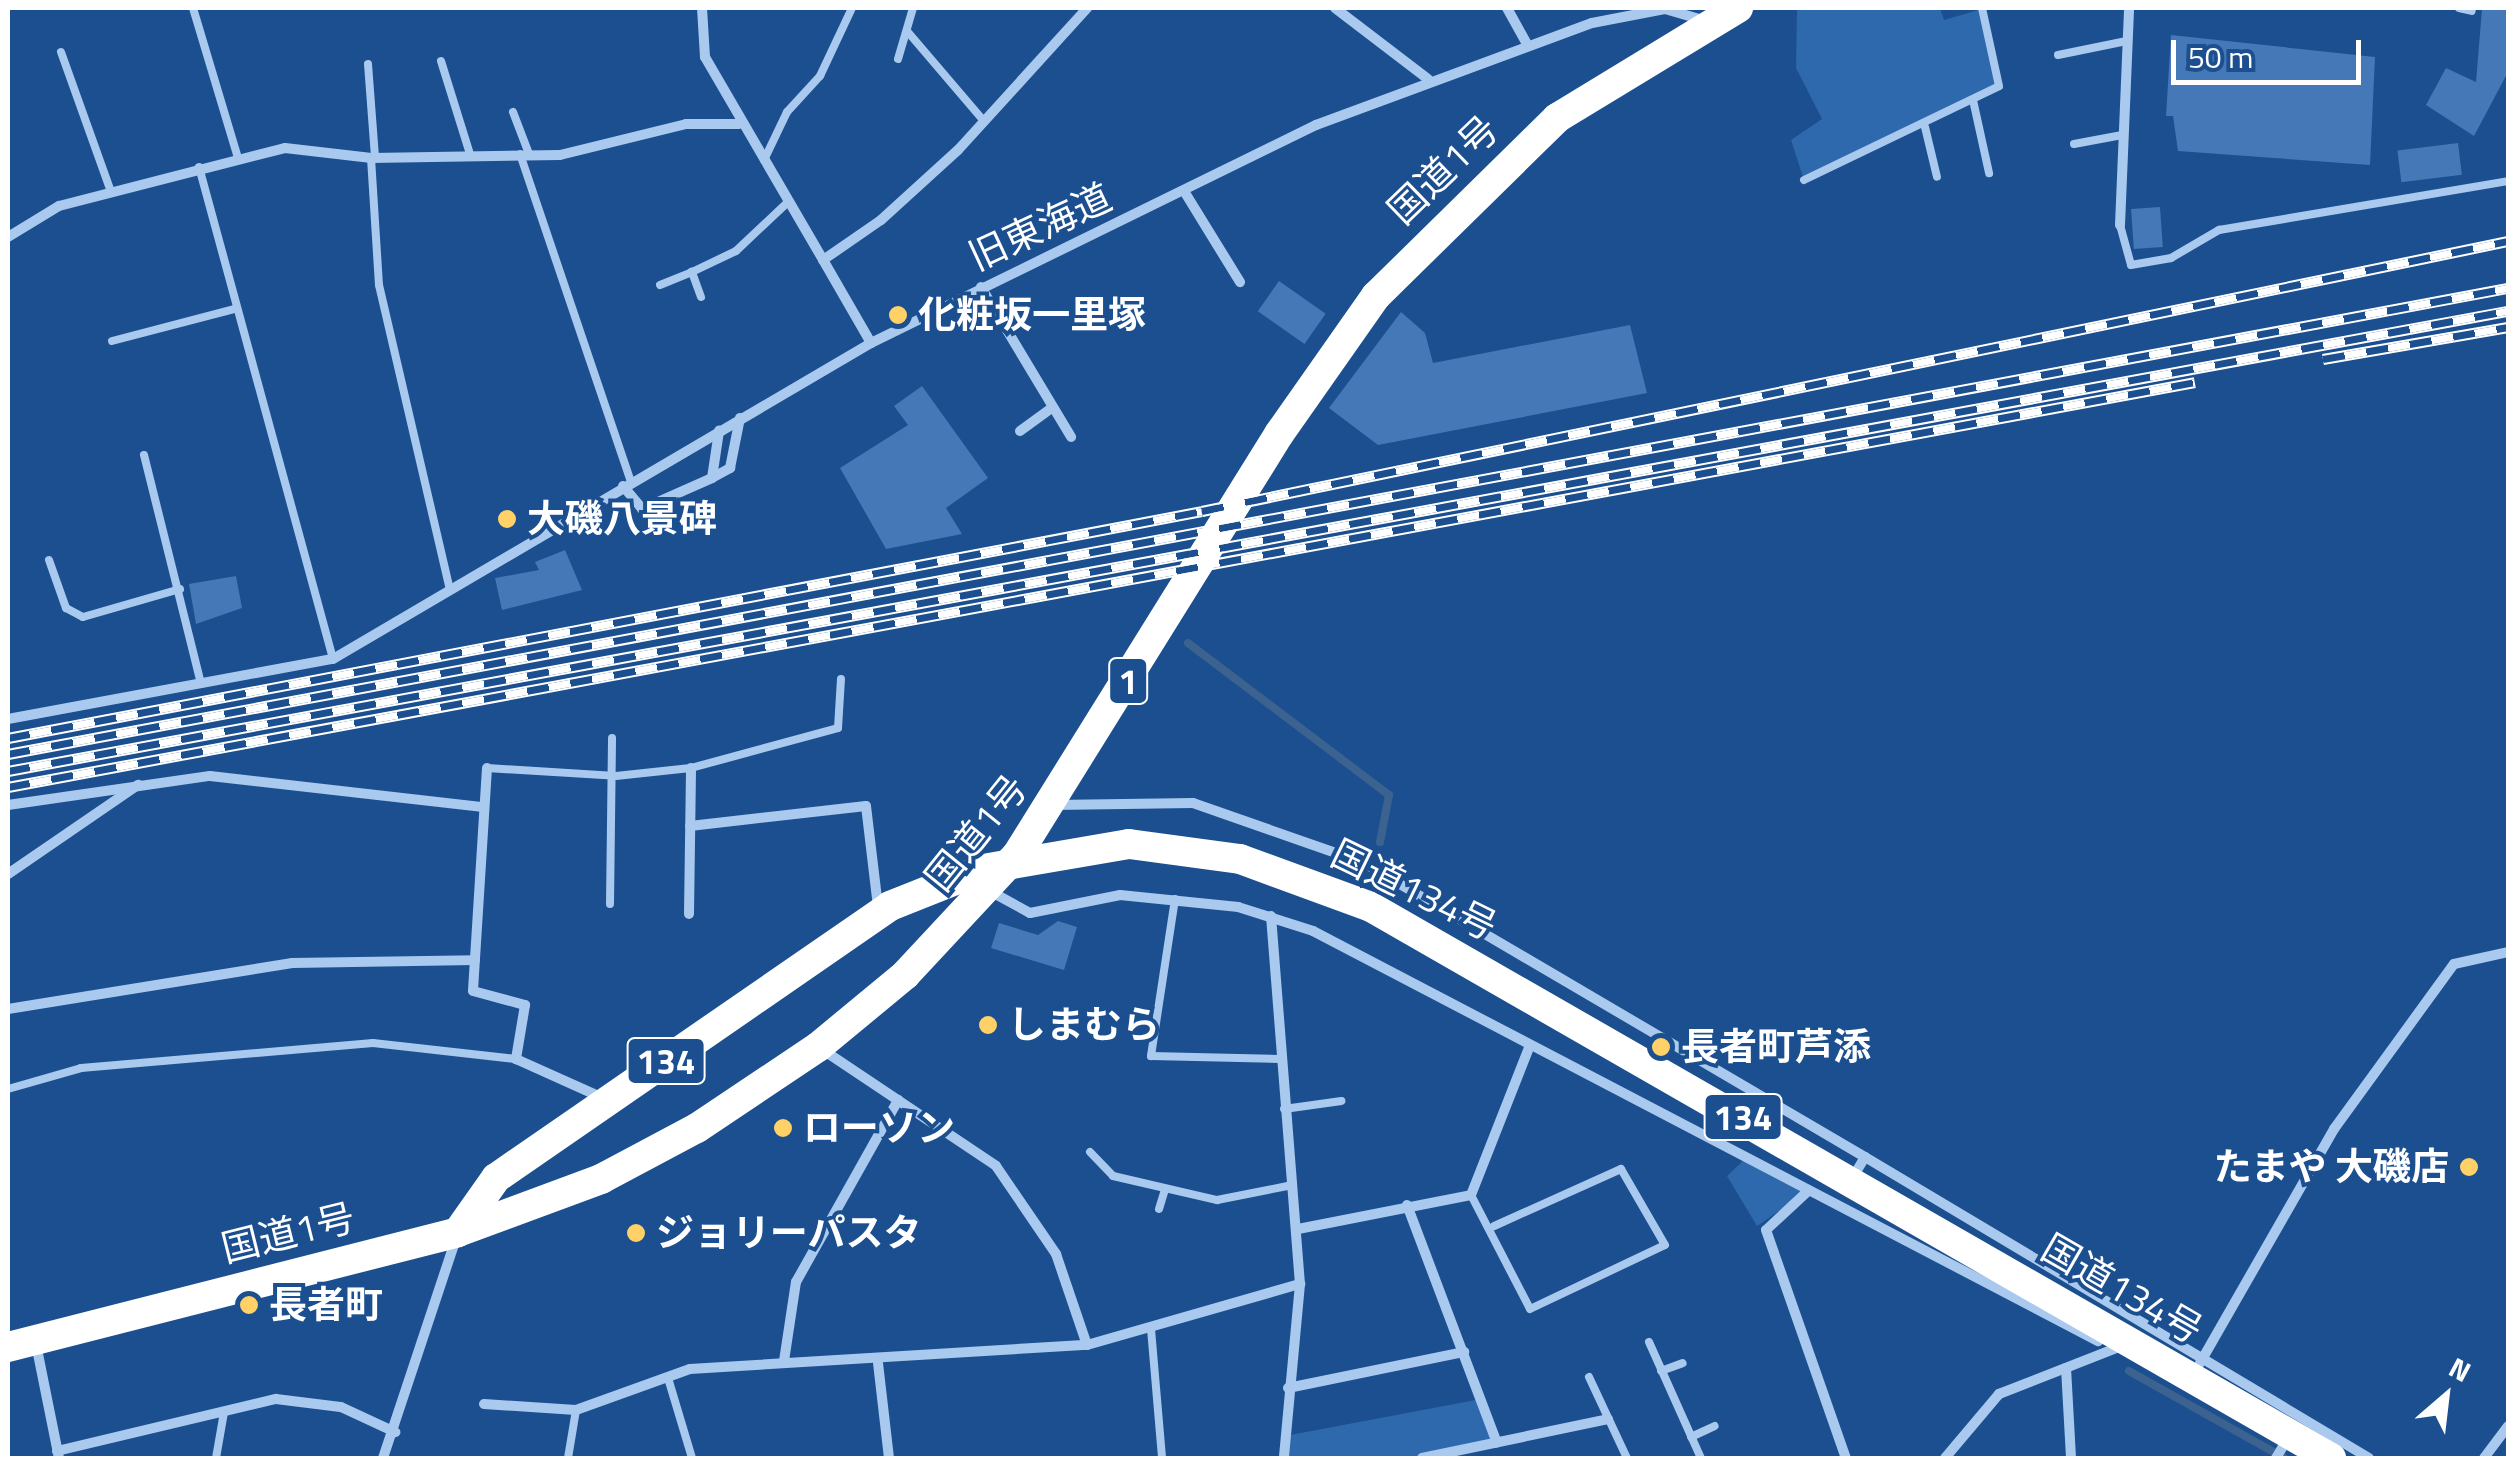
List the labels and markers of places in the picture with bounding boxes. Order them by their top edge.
place label: 化粧坂一里塚 [918,292,1146,338]
marker: 化粧坂一里塚 [887,304,909,326]
place label: 大磯八景碑 [527,496,717,542]
marker: 大磯八景碑 [496,508,518,530]
place label: しまむら [1008,1002,1160,1048]
marker: しまむら [977,1014,999,1036]
place label: 長者町芦添 [1681,1024,1871,1070]
marker: 長者町芦添 [1650,1036,1672,1058]
place label: ローソン [803,1105,955,1151]
marker: ローソン [772,1117,794,1139]
place label: たまや 大磯店 [2213,1144,2449,1190]
marker: たまや 大磯店 [2458,1156,2480,1178]
place label: ジョリーパスタ [656,1210,922,1256]
marker: ジョリーパスタ [625,1222,647,1244]
place label: 長者町 [269,1282,383,1328]
marker: 長者町 [238,1294,260,1316]

